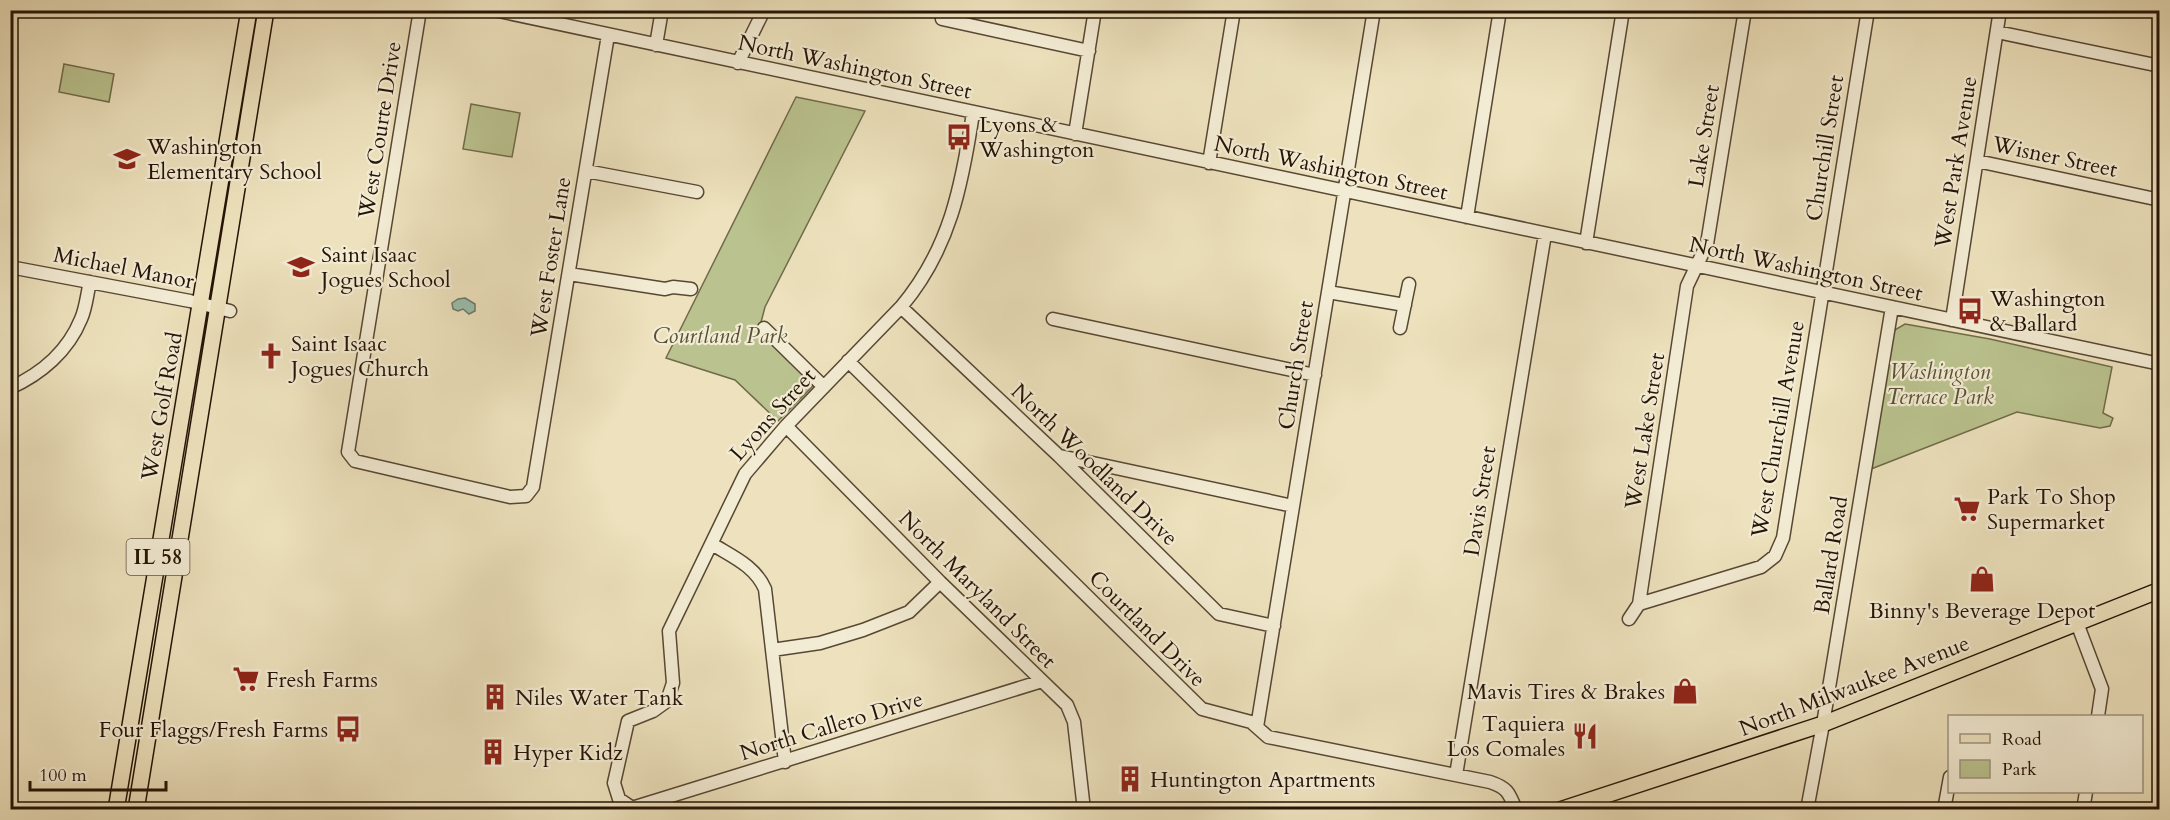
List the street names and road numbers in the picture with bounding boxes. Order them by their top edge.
street label: North Washington Street [735,28,974,106]
street label: West Courte Drive [351,39,409,222]
street label: Churchill Street [1799,73,1851,223]
street label: West Park Avenue [1927,74,1984,251]
street label: Lake Street [1681,83,1727,190]
street label: North Washington Street [1211,129,1450,207]
street label: Wisner Street [1988,129,2120,185]
street label: West Foster Lane [523,175,579,341]
street label: North Washington Street [1686,230,1925,308]
street label: Michael Manor [51,240,198,297]
street label: Church Street [1271,299,1321,432]
street label: West Churchill Avenue [1744,318,1812,541]
street label: West Golf Road [134,329,190,484]
street label: West Lake Street [1618,351,1672,512]
street label: Lyons Street [723,362,823,468]
street label: North Woodland Drive [1004,377,1185,553]
street label: Davis Street [1456,444,1503,558]
street label: Ballard Road [1807,494,1855,616]
street label: North Maryland Street [892,504,1063,675]
road number: IL 58 [126,539,190,575]
street label: Courtland Drive [1082,564,1212,694]
street label: North Milwaukee Avenue [1735,628,1974,744]
street label: North Callero Drive [736,684,927,768]

